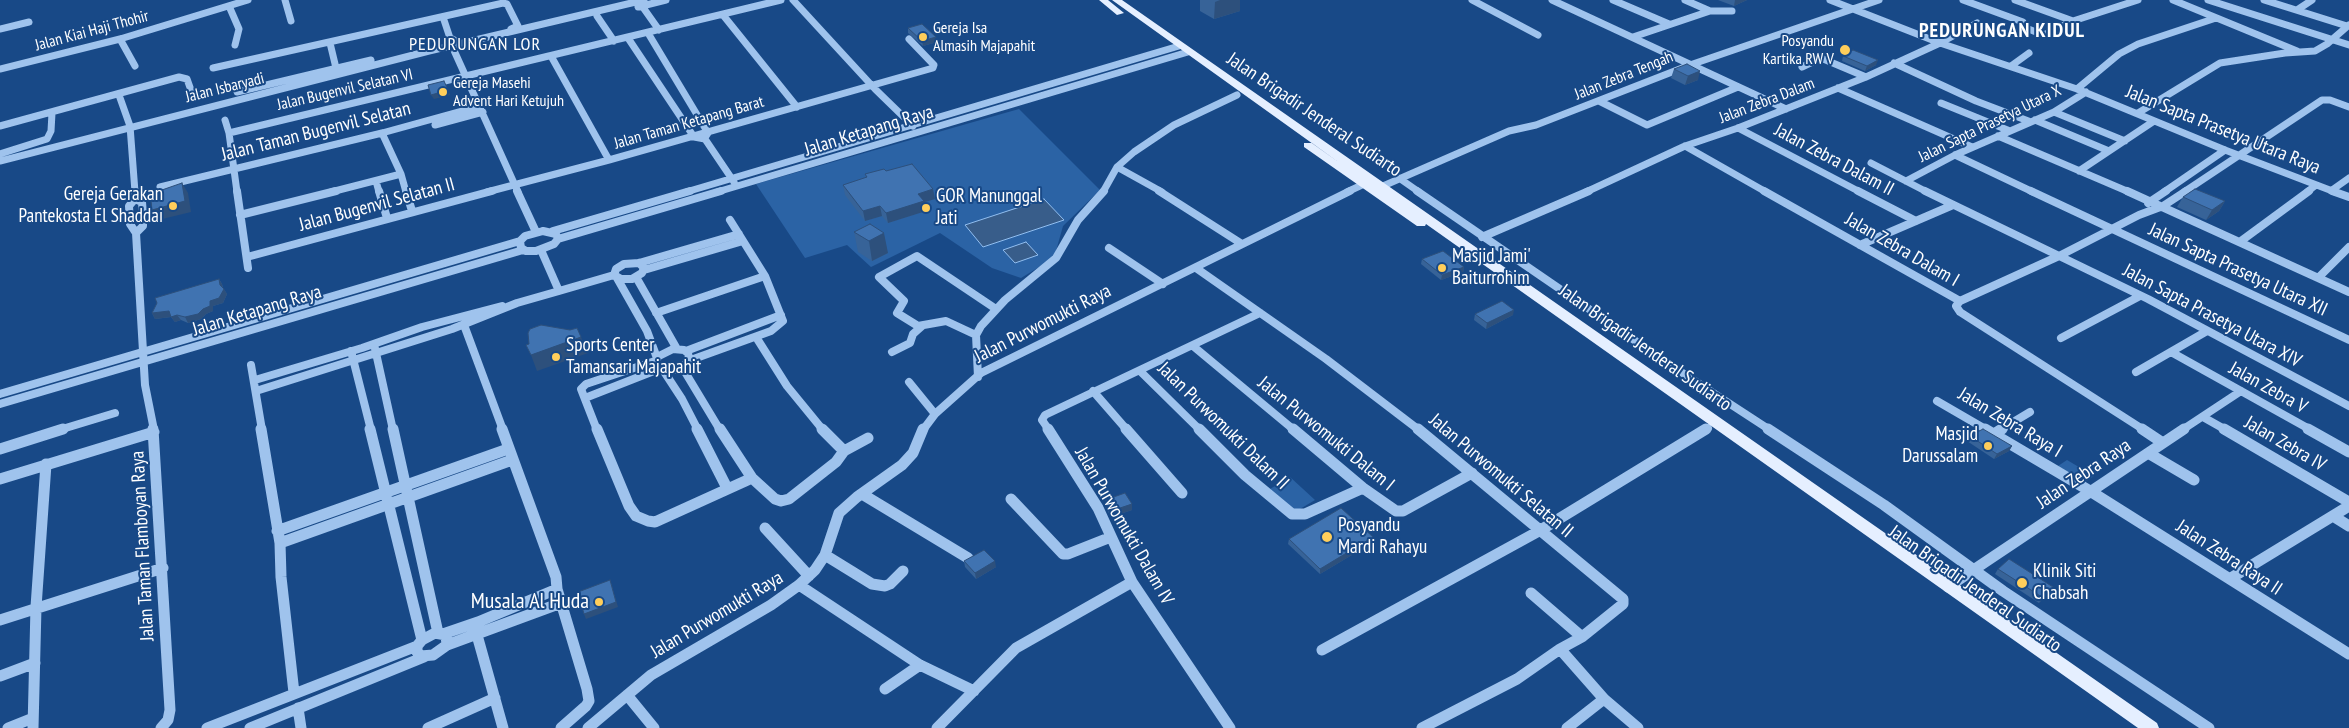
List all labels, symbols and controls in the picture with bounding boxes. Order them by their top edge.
street label: Jalan Kiai Haji Thohir [33,7,151,55]
place label: Gereja Isa Almasih Majapahit [933,18,1035,56]
district label: PEDURUNGAN KIDUL [1917,19,2087,43]
marker: Gereja Isa Almasih Majapahit [917,31,929,43]
place label: Posyandu Kartika RW V [1763,31,1834,69]
district label: PEDURUNGAN LOR [407,34,543,56]
marker: Posyandu Kartika RW V [1838,43,1852,57]
street label: Jalan Brigadir Jenderal Sudiarto [1222,48,1406,182]
street label: Jalan Zebra Tengah [1572,48,1676,104]
street label: Jalan Bugenvil Selatan VI [275,65,415,115]
street label: Jalan Isbaryadi [184,69,266,107]
place label: Gereja Masehi Advent Hari Ketujuh [453,73,564,111]
street label: Jalan Zebra Dalam [1717,74,1817,128]
street label: Jalan Sapta Prasetya Utara X [1916,81,2064,167]
street label: Jalan Sapta Prasetya Utara Raya [2123,81,2323,179]
marker: Gereja Masehi Advent Hari Ketujuh [437,86,449,98]
street label: Jalan Taman Ketapang Barat [612,92,766,154]
street label: Jalan Taman Bugenvil Selatan [219,97,413,167]
street label: Jalan Ketapang Raya [802,101,936,161]
street label: Jalan Zebra Dalam II [1770,119,1898,201]
street label: Jalan Bugenvil Selatan II [297,173,457,237]
place label: Gereja Gerakan Pantekosta El Shaddai [19,184,163,228]
place label: GOR Manunggal Jati [936,186,1042,230]
marker: Gereja Gerakan Pantekosta El Shaddai [167,200,179,212]
marker: GOR Manunggal Jati [920,202,932,214]
street label: Jalan Zebra Dalam I [1841,208,1963,292]
street label: Jalan Sapta Prasetya Utara XII [2145,219,2331,321]
place label: Masjid Jami' Baiturrohim [1452,246,1531,290]
street label: Jalan Sapta Prasetya Utara XIV [2119,259,2305,373]
marker: Masjid Jami' Baiturrohim [1436,262,1448,274]
street label: Jalan Purwomukti Raya [971,280,1115,368]
street label: Jalan Brigadir Jenderal Sudiarto [1554,280,1736,416]
street label: Jalan Ketapang Raya [190,281,324,341]
place label: Sports Center Tamansari Majapahit [566,335,701,379]
marker: Sports Center Tamansari Majapahit [550,351,562,363]
street label: Jalan Zebra V [2225,357,2311,419]
street label: Jalan Purwomukti Dalam II [1153,358,1293,494]
street label: Jalan Purwomukti Dalam I [1253,372,1399,496]
street label: Jalan Zebra Raya I [1954,383,2066,463]
street label: Jalan Purwomukti Selatan II [1424,409,1578,543]
street label: Jalan Zebra IV [2240,412,2330,476]
place label: Masjid Darussalam [1902,424,1978,468]
street label: Jalan Zebra Raya [2033,434,2135,514]
marker: Masjid Darussalam [1982,440,1994,452]
street label: Jalan Purwomukti Dalam IV [1070,443,1178,609]
street label: Jalan Taman Flamboyan Raya [127,450,159,642]
place label: Posyandu Mardi Rahayu [1338,515,1427,559]
street label: Jalan Zebra Raya II [2172,515,2286,601]
street label: Jalan Brigadir Jenderal Sudiarto [1884,521,2066,657]
marker: Posyandu Mardi Rahayu [1320,530,1334,544]
place label: Klinik Siti Chabsah [2033,561,2096,605]
street label: Jalan Purwomukti Raya [647,567,787,663]
marker: Klinik Siti Chabsah [2015,576,2029,590]
place label: Musala Al Huda [471,589,589,615]
marker: Musala Al Huda [593,596,605,608]

